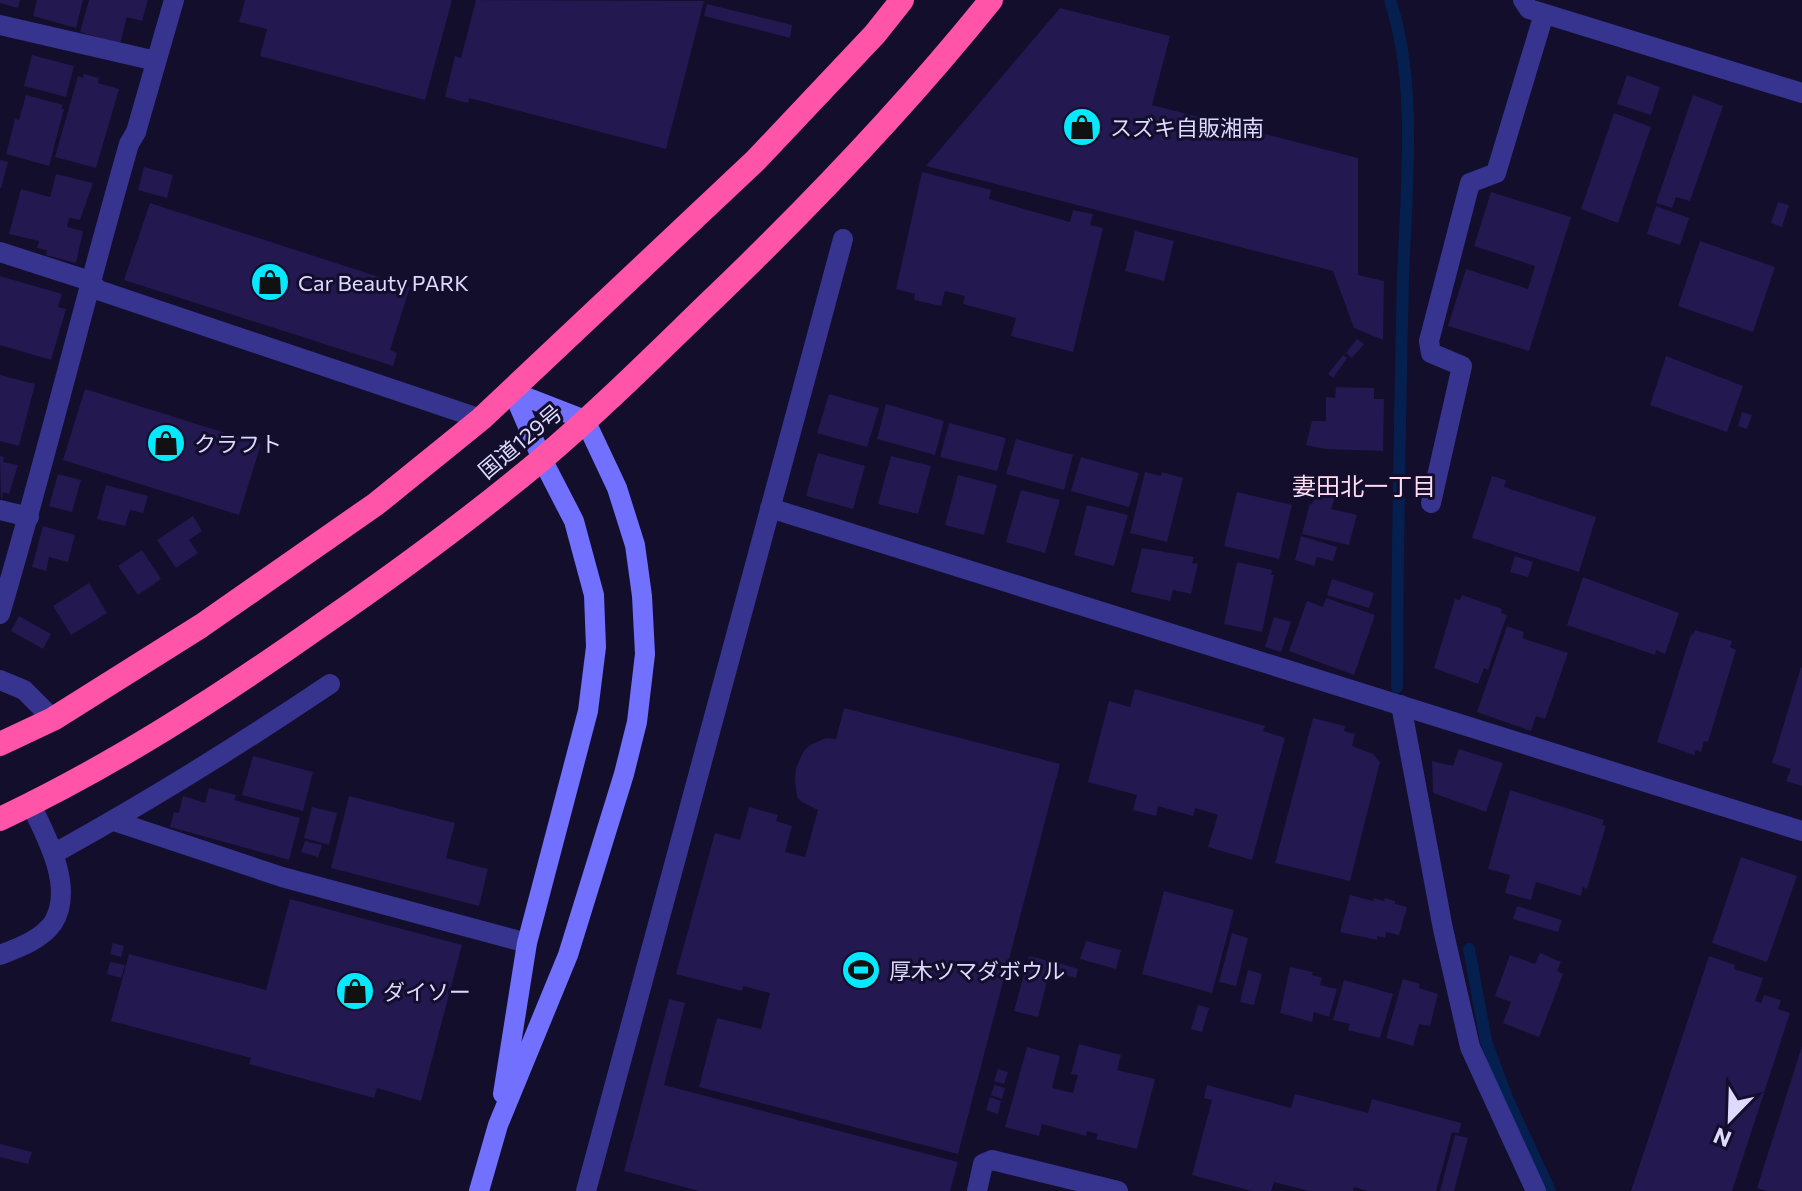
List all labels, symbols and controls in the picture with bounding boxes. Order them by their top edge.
shop icon: スズキ自販湘南 [1061,106,1103,148]
place label: スズキ自販湘南 [1110,114,1264,141]
shop icon: Car Beauty PARK [249,261,291,303]
place label: Car Beauty PARK [298,269,469,296]
street label: 国道129号 [473,398,567,484]
shop icon: クラフト [145,422,187,464]
place label: クラフト [194,430,282,457]
district label: 妻田北一丁目 [1292,471,1436,500]
sports icon: 厚木ツマダボウル [840,949,882,991]
place label: 厚木ツマダボウル [889,957,1065,984]
shop icon: ダイソー [334,970,376,1012]
place label: ダイソー [383,978,471,1005]
north arrow [1690,1079,1770,1159]
text: N [1709,1122,1735,1154]

